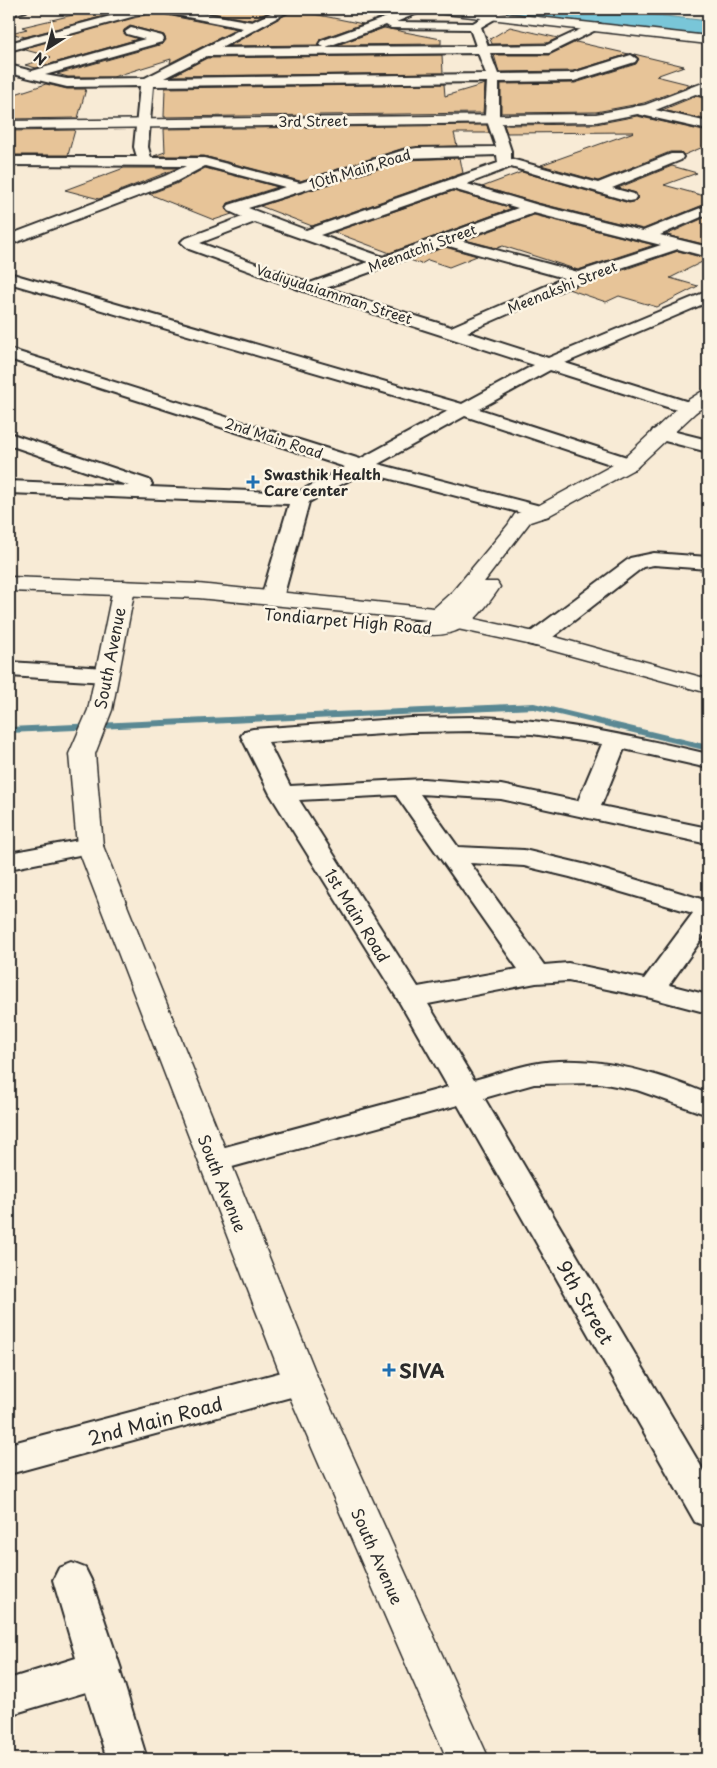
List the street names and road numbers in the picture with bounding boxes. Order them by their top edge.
street label: 3rd Street [278,110,348,132]
street label: 10th Main Road [307,144,413,194]
street label: Meenatchi Street [365,219,479,277]
street label: Meenakshi Street [504,255,620,319]
street label: Vadiyudaiamman Street [253,259,415,329]
street label: 2nd Main Road [222,412,326,464]
street label: Tondiarpet High Road [263,601,433,639]
street label: South Avenue [87,605,131,711]
street label: 1st Main Road [320,863,396,967]
street label: South Avenue [193,1131,254,1236]
street label: 9th Street [551,1255,621,1349]
street label: 2nd Main Road [84,1389,226,1451]
street label: South Avenue [346,1504,410,1608]

